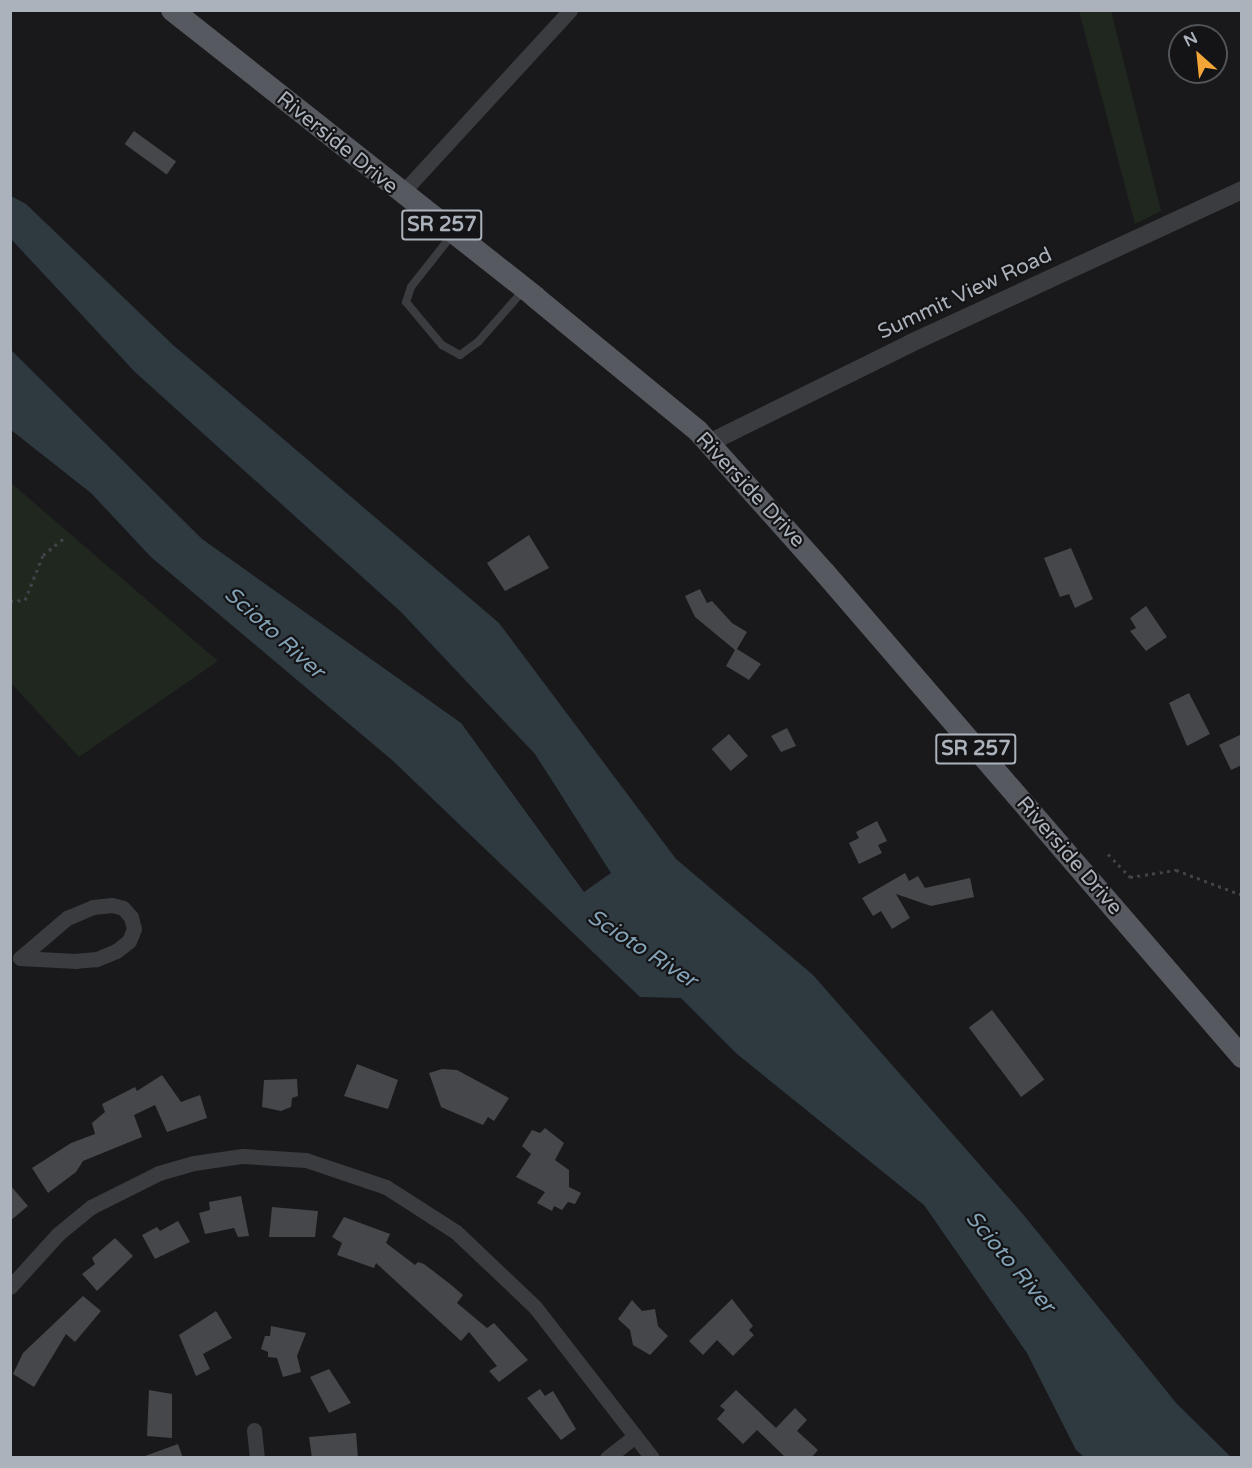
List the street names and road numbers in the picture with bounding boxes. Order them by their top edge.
street label: Riverside Drive [271,86,403,200]
road number: SR 257 [400,208,484,242]
street label: Summit View Road [874,243,1056,345]
street label: Riverside Drive [690,427,810,553]
road number: SR 257 [934,732,1018,766]
street label: Riverside Drive [1011,792,1127,920]

